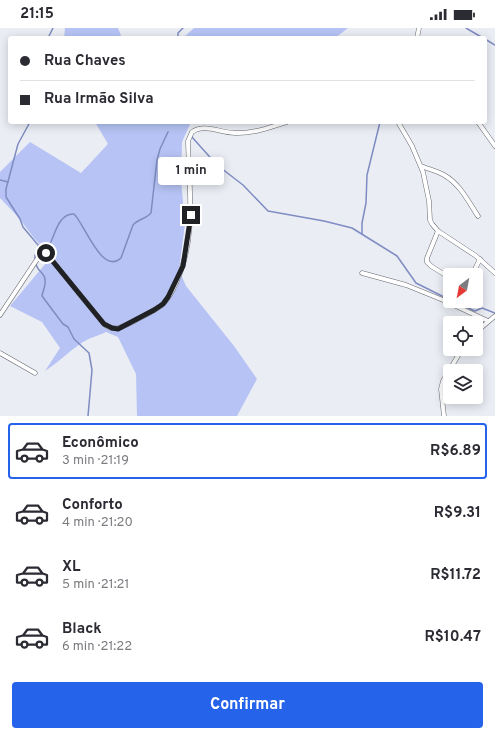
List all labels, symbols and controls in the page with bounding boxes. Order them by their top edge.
text: 21:15 [20,5,54,24]
text: Rua Chaves [44,52,126,71]
text: Rua Irmão Silva [44,90,153,109]
callout: 1 min [158,157,224,185]
text: 1 min [175,163,207,179]
route end [182,206,200,224]
route start [37,244,55,262]
north arrow [443,268,483,308]
map controls [443,268,483,404]
button: locate [443,316,483,356]
button: layers [443,364,483,404]
icon: car [14,433,50,469]
text: Econômico [62,434,139,453]
text: R$6.89 [430,442,481,461]
text: 3 min · 21:19 [62,453,129,469]
icon: car [14,495,50,531]
text: Conforto [62,496,123,515]
text: R$9.31 [434,504,481,523]
text: 4 min · 21:20 [62,515,133,531]
icon: car [14,557,50,593]
text: XL [62,558,80,577]
text: R$11.72 [430,566,481,585]
text: 5 min · 21:21 [62,577,129,593]
icon: car [14,619,50,655]
text: Black [62,620,102,639]
text: R$10.47 [424,628,481,647]
text: 6 min · 21:22 [62,639,132,655]
button: Confirmar [12,682,483,728]

